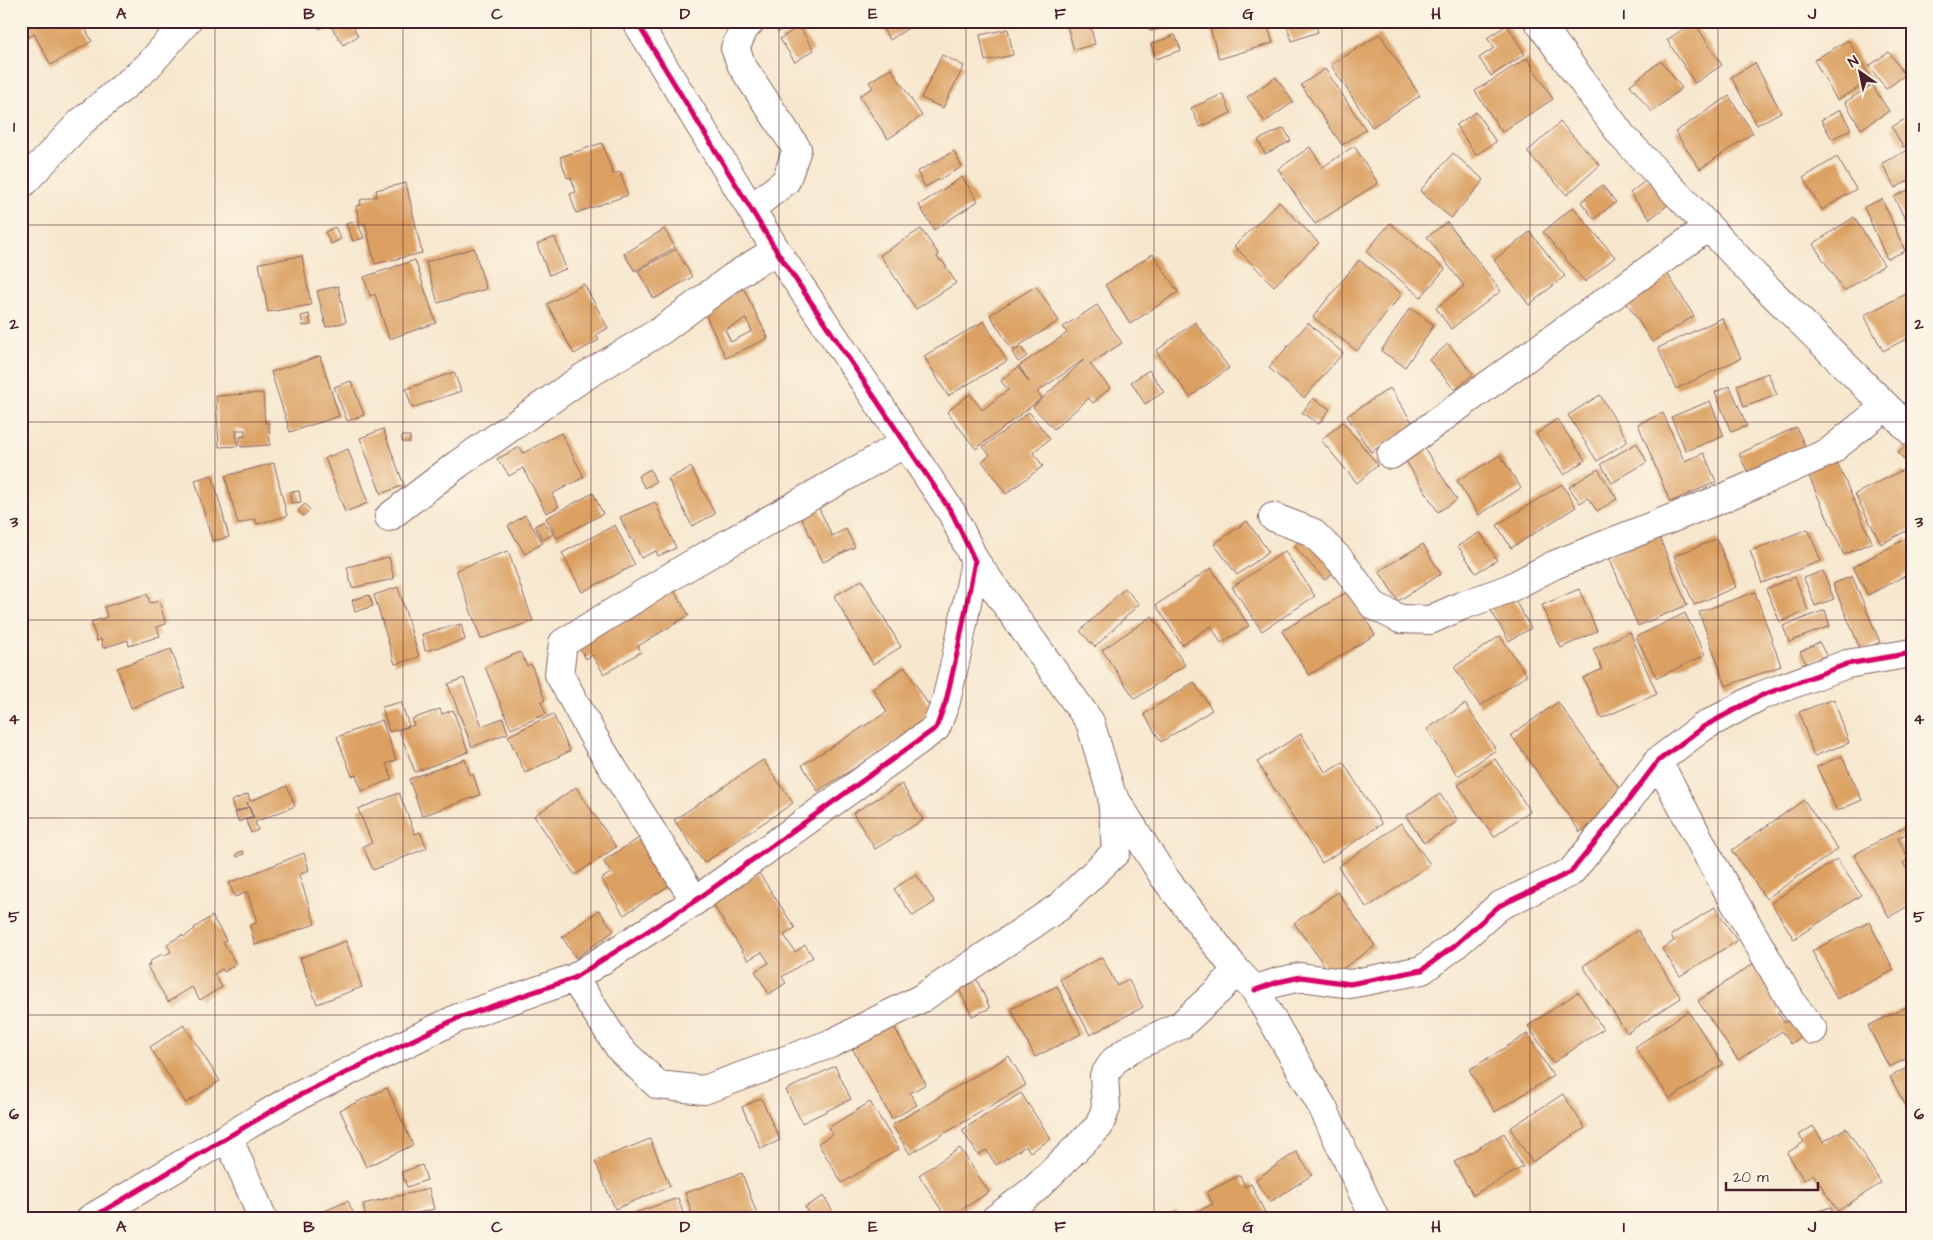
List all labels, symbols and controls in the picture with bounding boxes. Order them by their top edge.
text: A [116,3,127,25]
text: B [303,3,315,25]
text: C [491,3,503,25]
text: D [680,3,691,25]
text: E [868,3,878,25]
text: F [1054,3,1066,25]
text: G [1242,3,1254,25]
text: H [1431,3,1441,25]
text: I [1623,3,1625,25]
text: J [1807,3,1817,25]
north arrow [1836,48,1886,98]
text: N [1844,51,1863,73]
text: 1 [13,116,16,138]
text: 1 [1918,116,1921,138]
text: 2 [8,313,19,335]
text: 2 [1913,313,1924,335]
text: 3 [9,511,19,533]
text: 3 [1914,511,1924,533]
text: 4 [9,708,20,730]
text: 4 [1914,708,1925,730]
text: 5 [8,906,20,928]
text: 5 [1913,906,1925,928]
text: 6 [9,1103,19,1125]
text: 6 [1914,1103,1924,1125]
scale bar [1726,1160,1818,1192]
text: 20 m [1733,1167,1769,1188]
text: A [116,1216,127,1238]
text: B [303,1216,315,1238]
text: C [491,1216,503,1238]
text: D [680,1216,691,1238]
text: E [868,1216,878,1238]
text: F [1054,1216,1066,1238]
text: G [1242,1216,1254,1238]
text: H [1431,1216,1441,1238]
text: I [1623,1216,1625,1238]
text: J [1807,1216,1817,1238]

